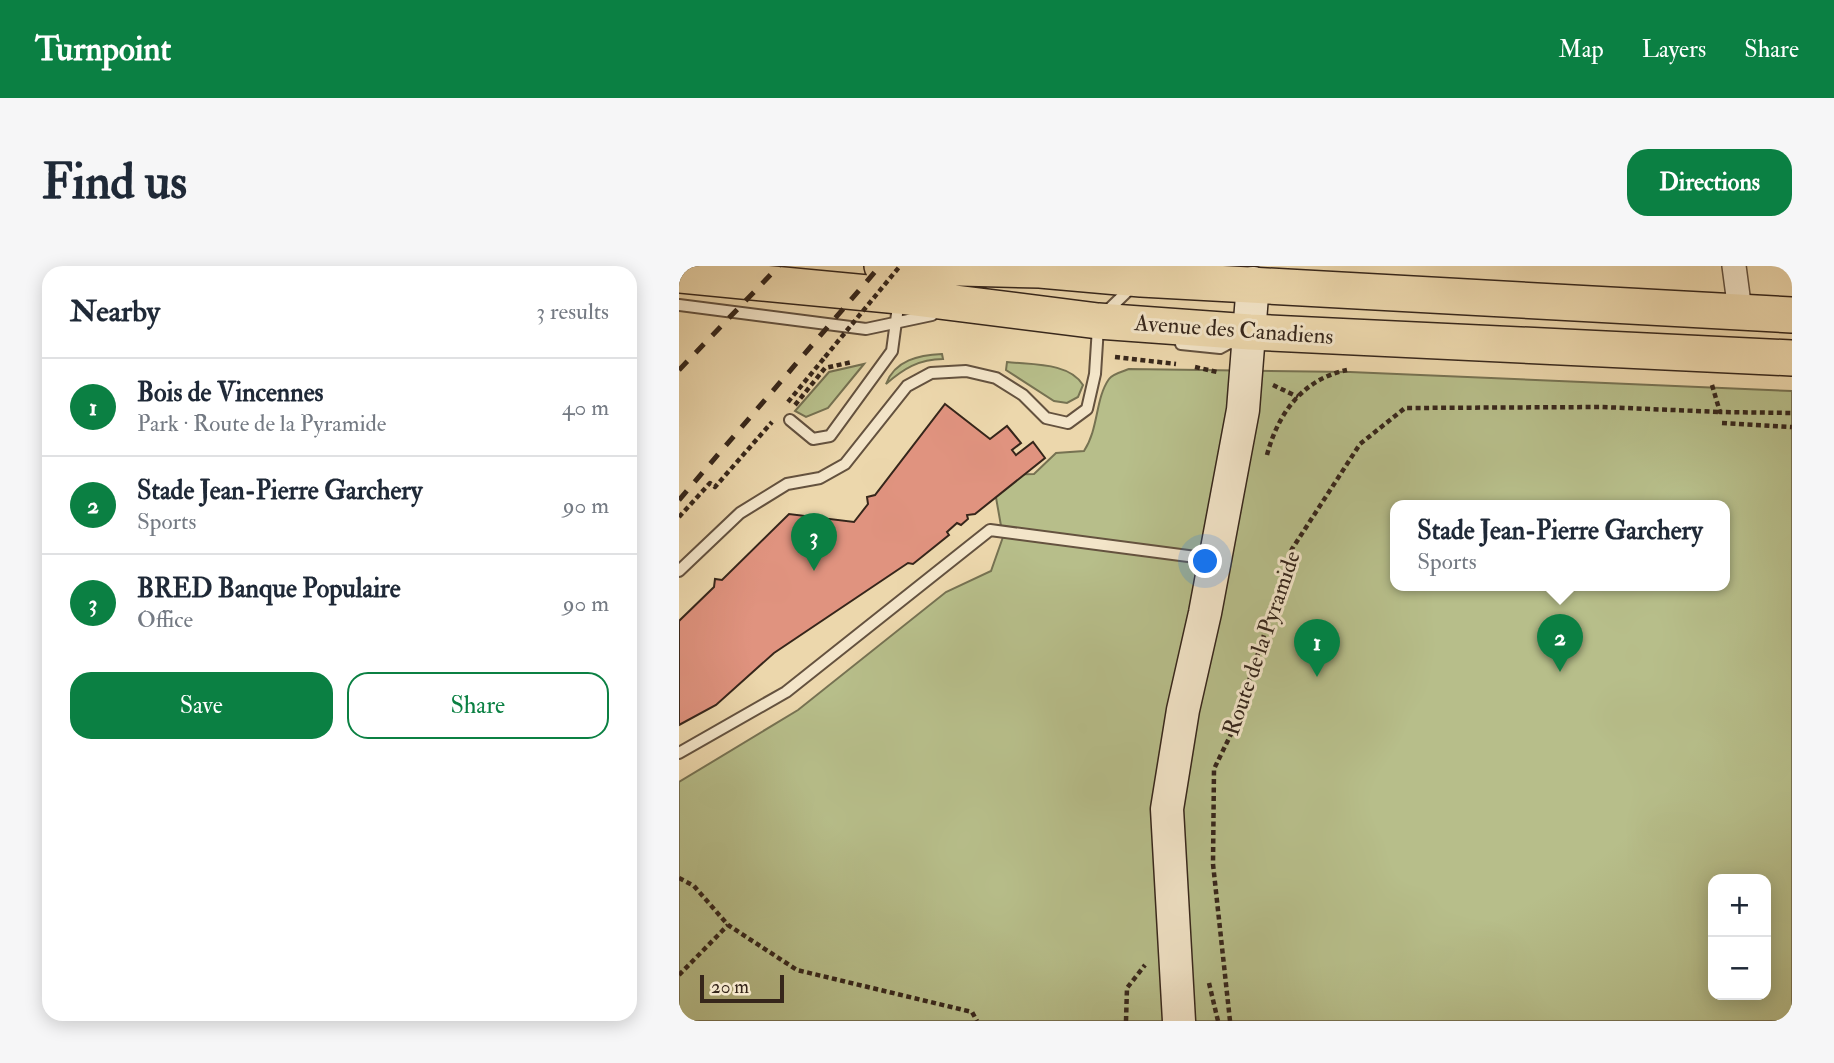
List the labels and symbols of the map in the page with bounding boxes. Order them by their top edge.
street label: Avenue des Canadiens [1133,308,1334,351]
pin: 3 [791,513,837,571]
your location [1188,544,1222,578]
street label: Route de la Pyramide [1216,547,1307,739]
pin: 2 [1537,614,1583,672]
pin: 1 [1294,619,1340,677]
scale bar [700,972,784,1004]

